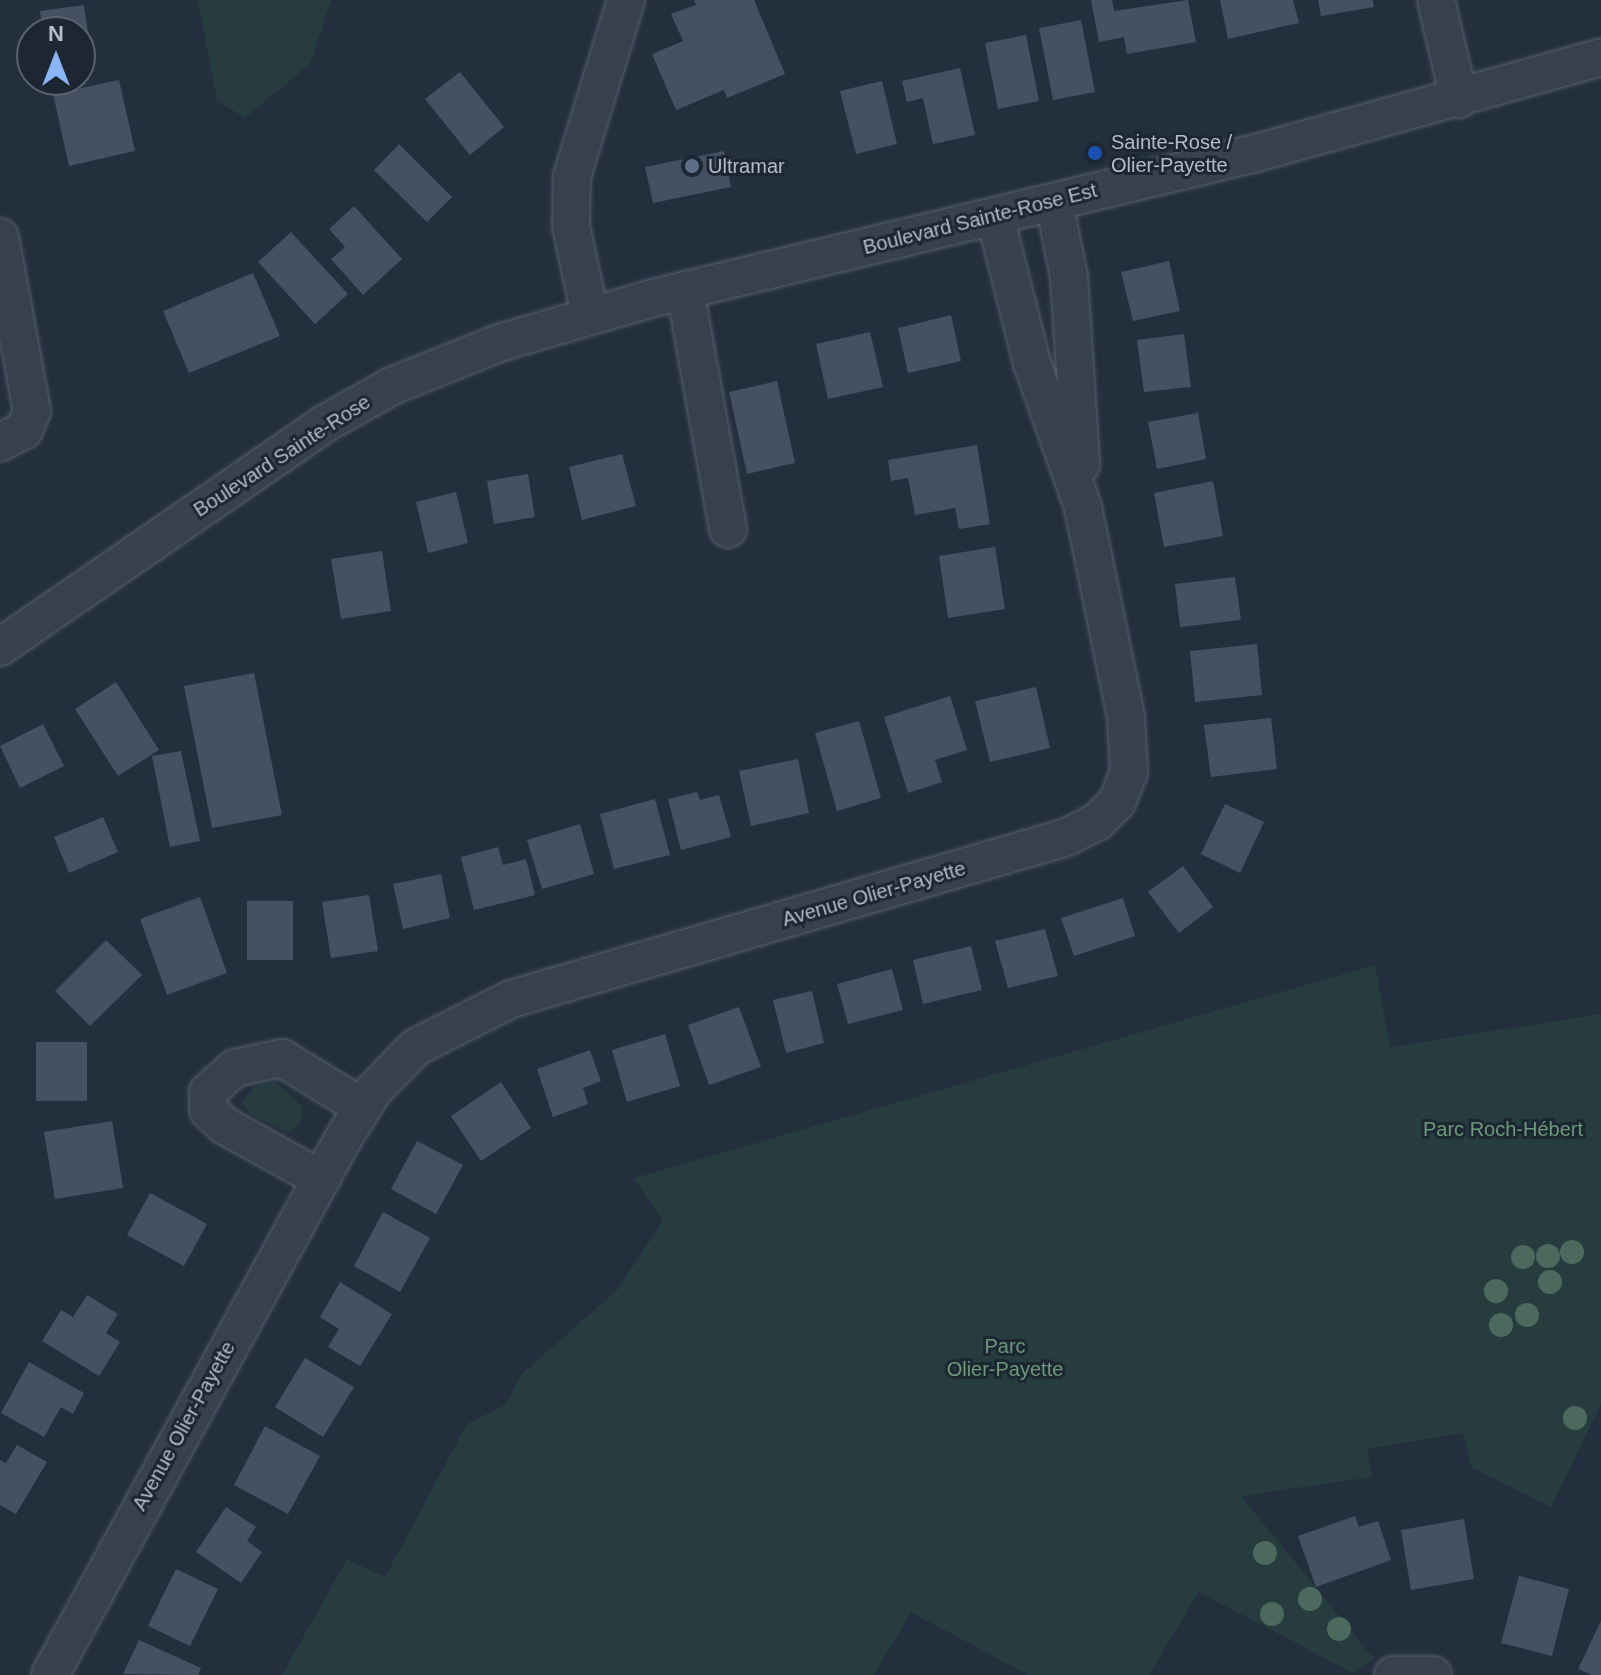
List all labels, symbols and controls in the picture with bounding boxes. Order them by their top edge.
north arrow [16,16,96,96]
text: N [48,21,64,46]
place label: Sainte-Rose / Olier-Payette [1111,130,1232,177]
marker: Sainte-Rose / Olier-Payette [1086,144,1104,162]
place label: Ultramar [708,154,785,178]
marker: Ultramar [683,157,701,175]
street label: Boulevard Sainte-Rose Est [861,178,1099,260]
street label: Boulevard Sainte-Rose [189,390,375,522]
street label: Avenue Olier-Payette [779,856,969,932]
park label: Parc Roch-Hébert [1423,1117,1583,1141]
park label: Parc Olier-Payette [947,1334,1063,1381]
street label: Avenue Olier-Payette [128,1337,240,1515]

